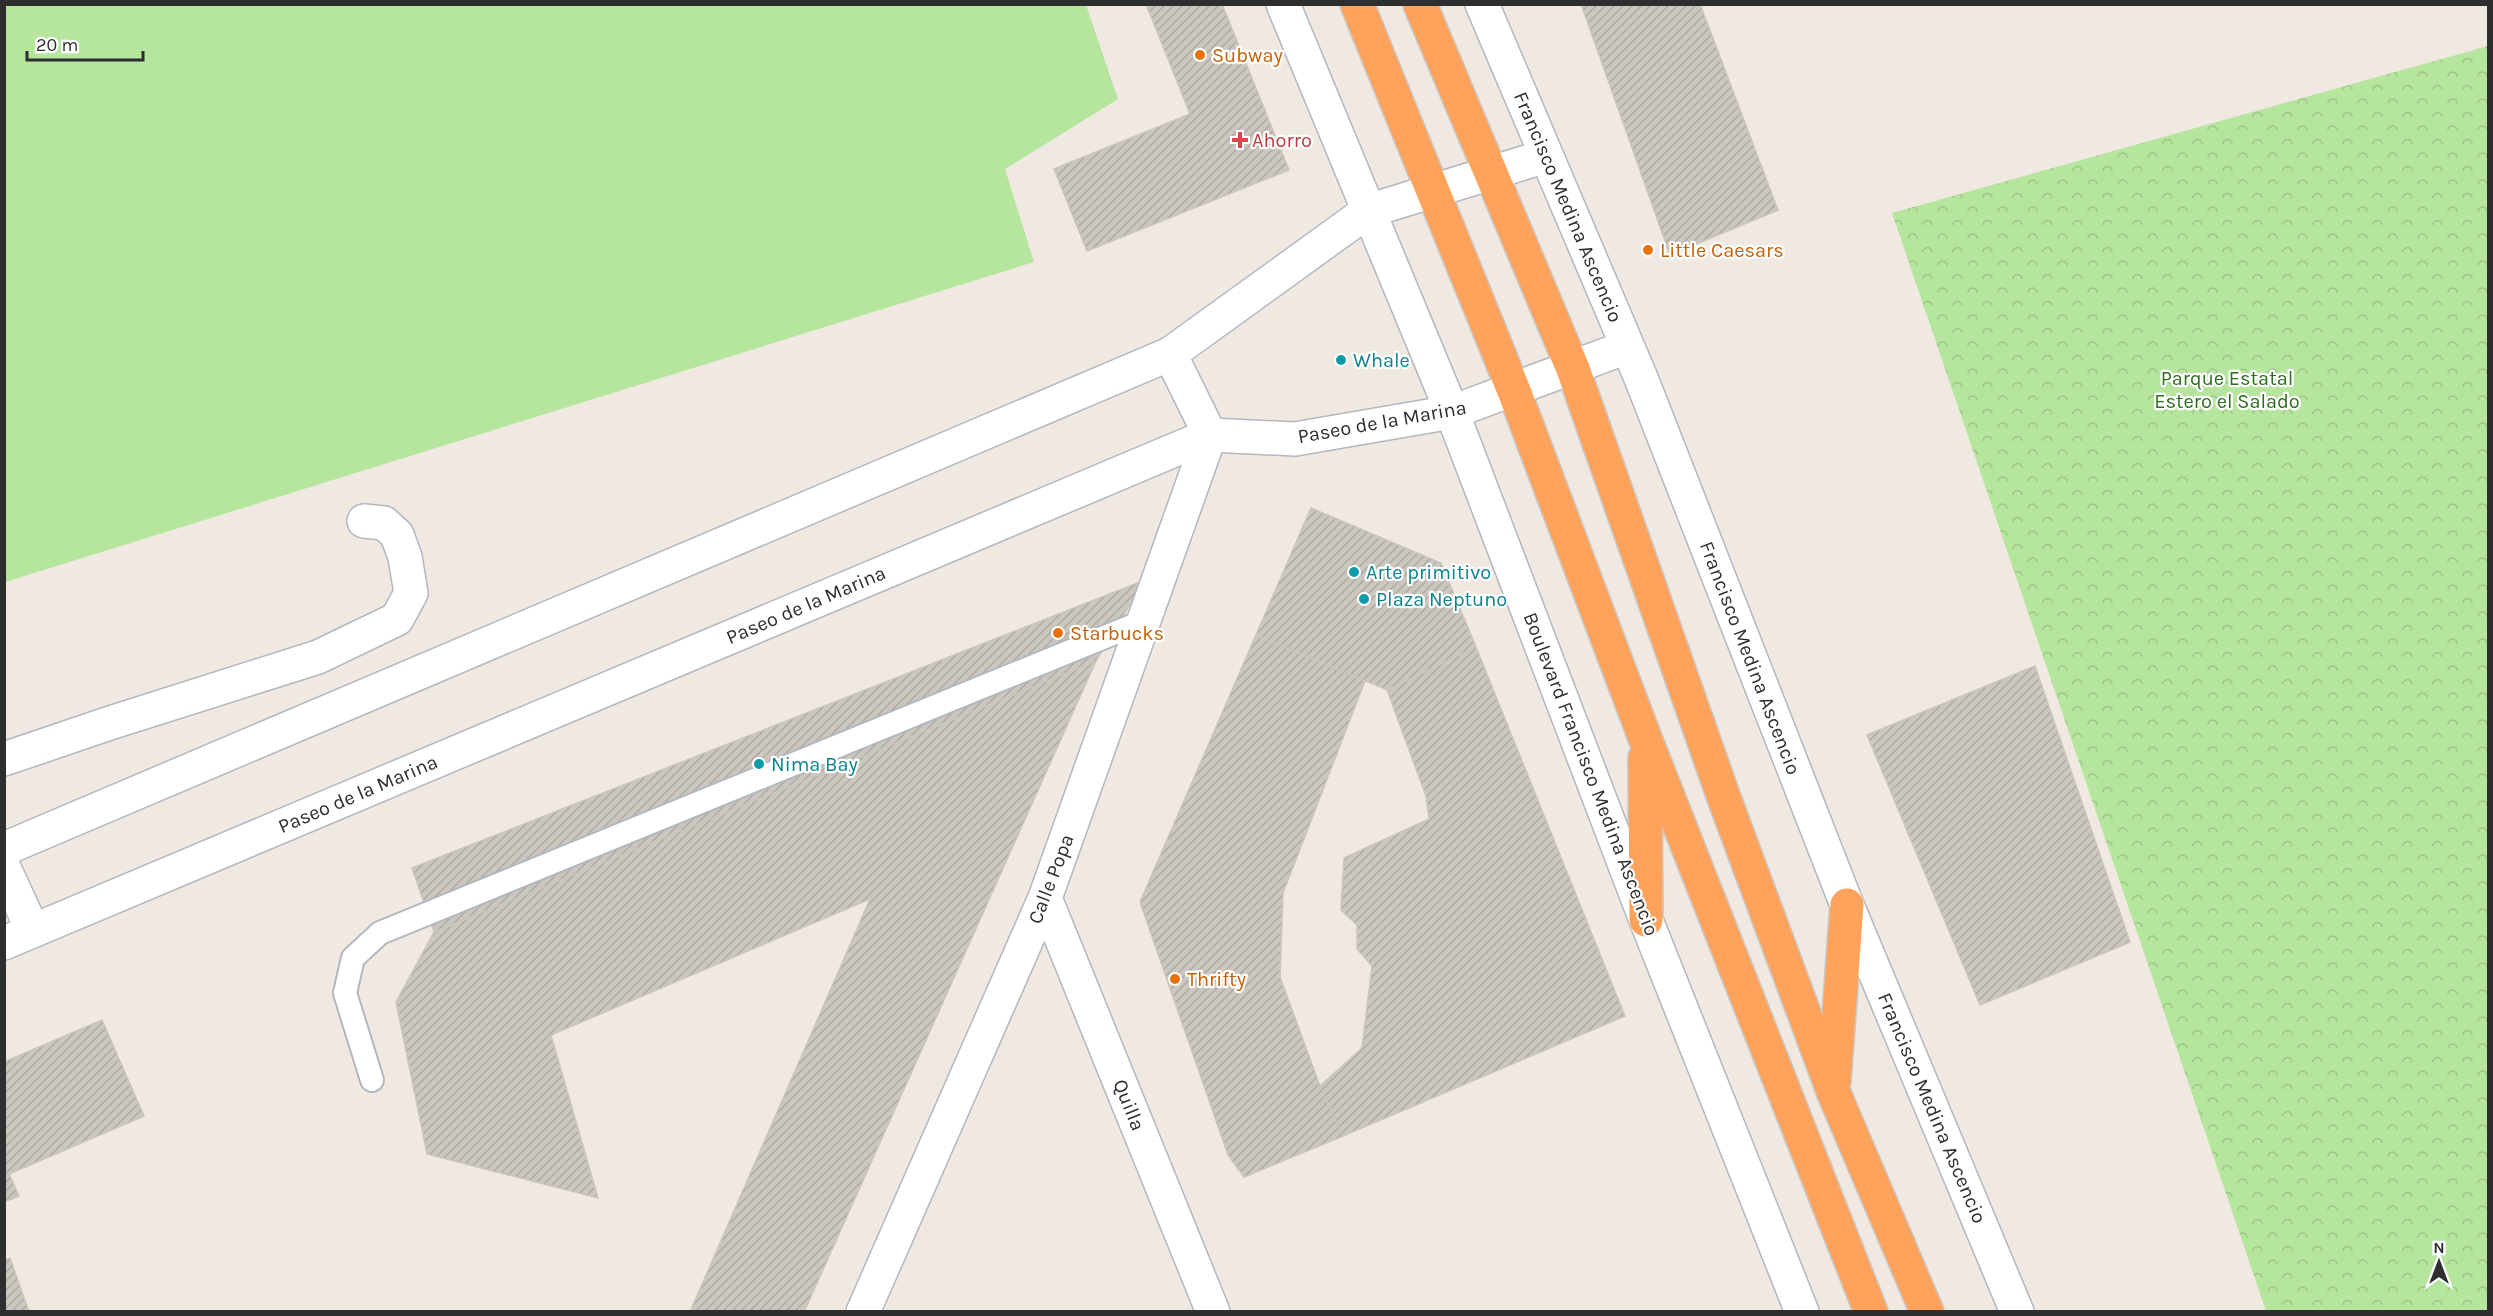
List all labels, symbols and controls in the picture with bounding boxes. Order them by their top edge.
scale bar [27,24,142,62]
text: 20 m [36,34,78,56]
place label: Subway [1212,44,1283,67]
marker: Subway [1193,48,1207,62]
street label: Francisco Medina Ascencio [1509,88,1627,326]
place label: Ahorro [1252,129,1312,152]
marker: Ahorro [1233,133,1247,147]
place label: Little Caesars [1660,239,1784,262]
marker: Little Caesars [1641,243,1655,257]
place label: Whale [1353,349,1410,372]
marker: Whale [1334,353,1348,367]
park label: Parque Estatal Estero el Salado [2154,367,2300,413]
street label: Paseo de la Marina [1296,396,1468,448]
street label: Francisco Medina Ascencio [1695,538,1805,778]
street label: Paseo de la Marina [723,561,889,649]
place label: Arte primitivo [1366,561,1491,584]
marker: Arte primitivo [1347,565,1361,579]
place label: Plaza Neptuno [1376,588,1507,611]
marker: Plaza Neptuno [1357,592,1371,606]
street label: Boulevard Francisco Medina Ascencio [1519,609,1663,939]
place label: Starbucks [1070,622,1164,645]
marker: Starbucks [1051,626,1065,640]
street label: Paseo de la Marina [275,750,441,838]
place label: Nima Bay [771,753,858,776]
marker: Nima Bay [752,757,766,771]
street label: Calle Popa [1023,831,1079,927]
place label: Thrifty [1187,968,1246,991]
marker: Thrifty [1168,972,1182,986]
street label: Francisco Medina Ascencio [1873,989,1991,1227]
street label: Quilla [1108,1076,1150,1134]
north arrow [2409,1232,2469,1292]
text: N [2433,1238,2445,1257]

